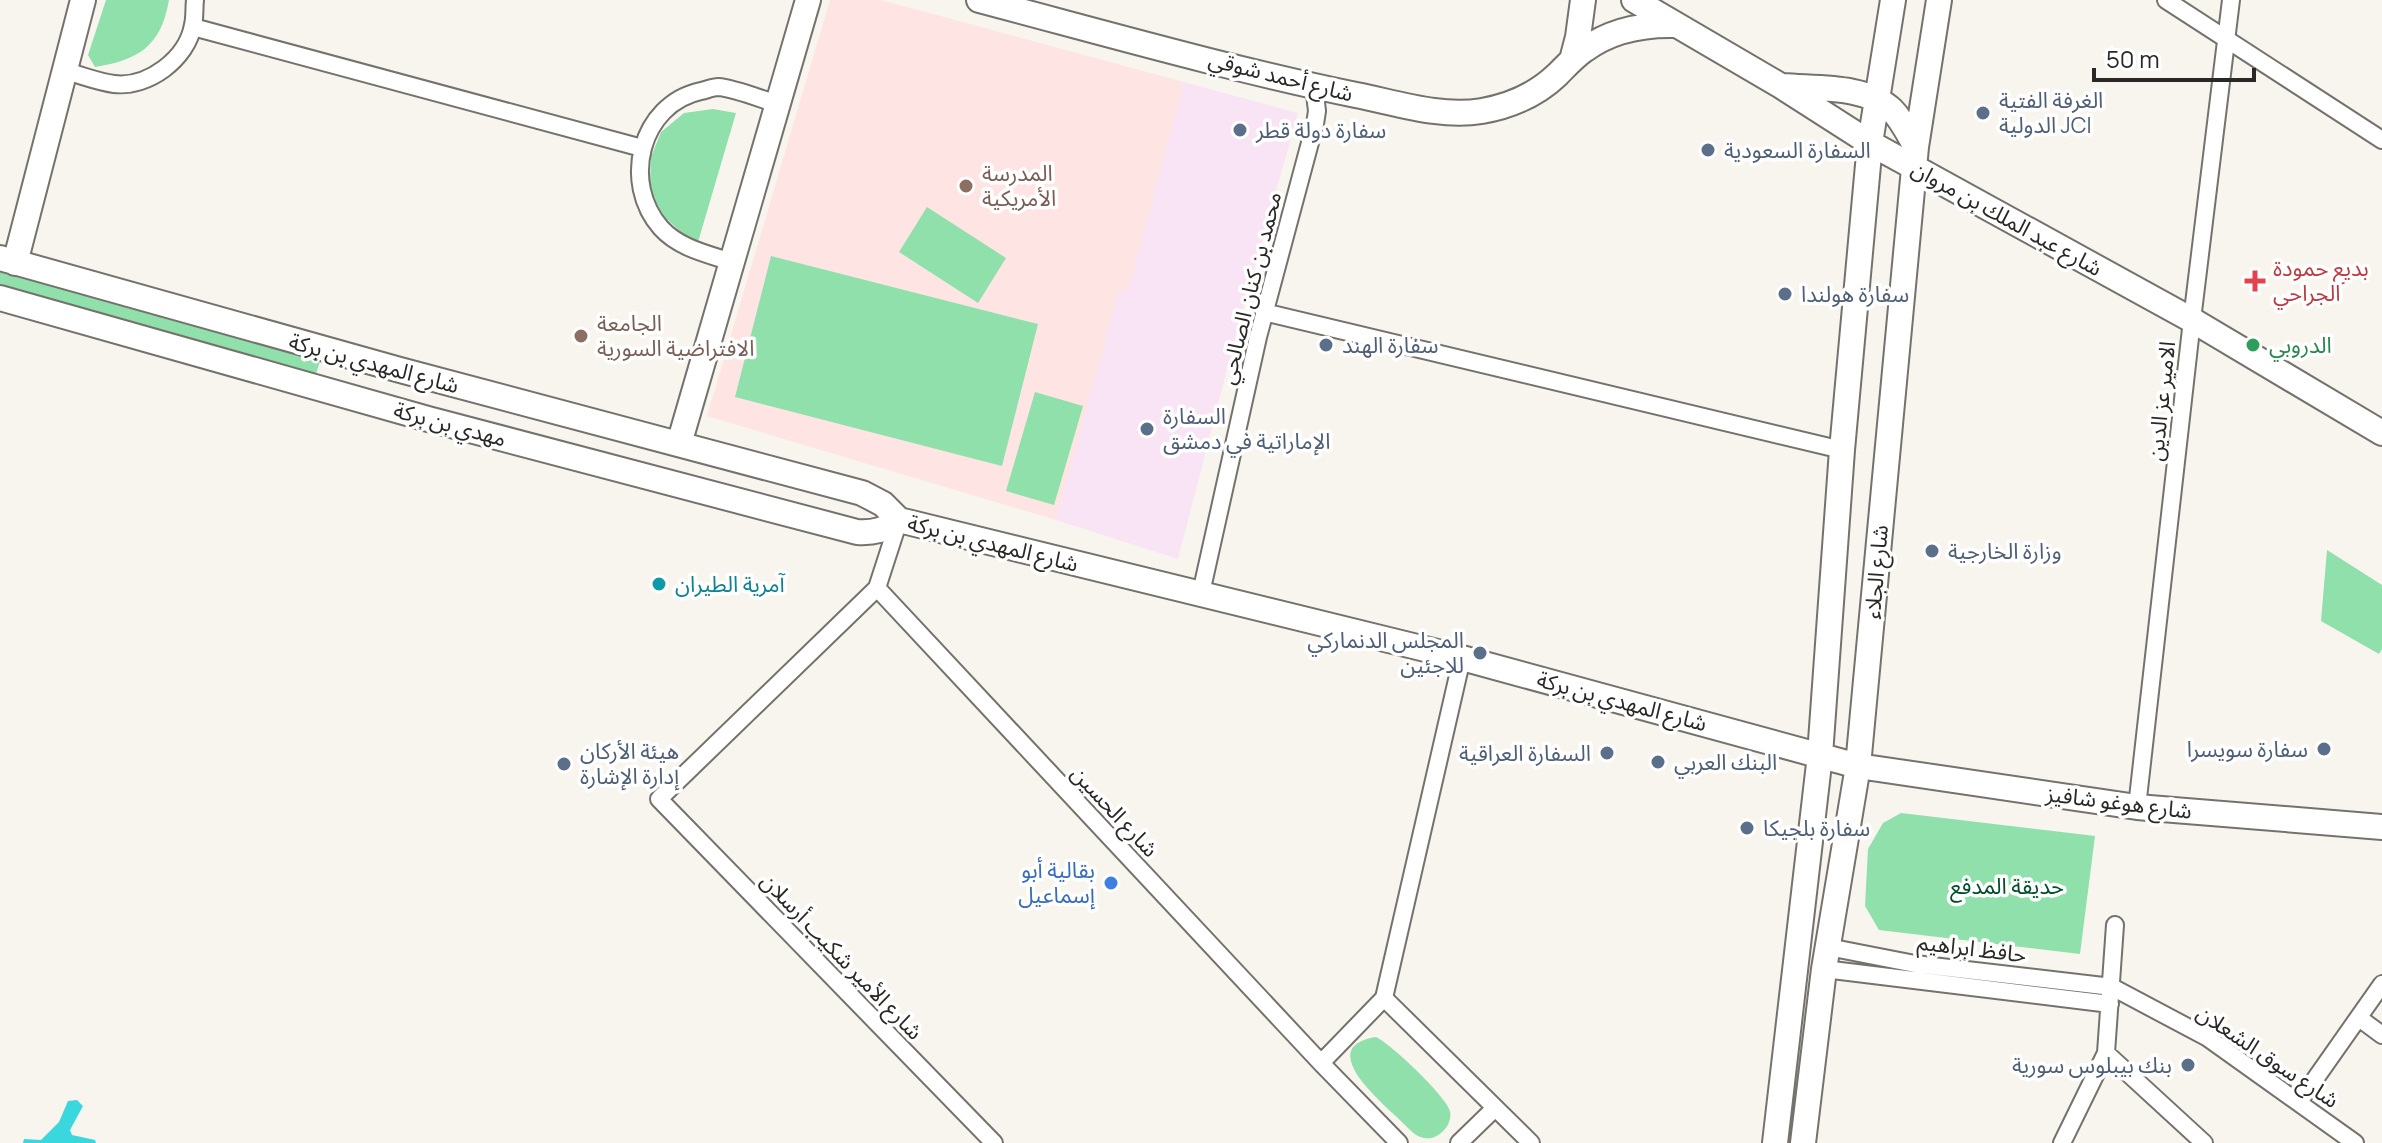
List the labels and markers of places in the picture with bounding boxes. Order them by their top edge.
place label: الغرفة الفتية الدولية JCI [1999,85,2103,140]
marker: الغرفة الفتية الدولية JCI [1974,104,1992,122]
place label: سفارة دولة قطر [1255,115,1386,145]
marker: سفارة دولة قطر [1231,121,1249,139]
place label: السفارة السعودية [1724,135,1871,165]
marker: السفارة السعودية [1699,141,1717,159]
place label: المدرسة الأمريكية [982,158,1056,213]
marker: المدرسة الأمريكية [957,177,975,195]
place label: بديع حمودة الجراحي [2273,253,2369,310]
marker: بديع حمودة الجراحي [2244,270,2266,292]
place label: سفارة هولندا [1801,279,1909,309]
marker: سفارة هولندا [1776,285,1794,303]
place label: الجامعة الافتراضية السورية [597,308,754,363]
marker: الجامعة الافتراضية السورية [572,327,590,345]
place label: سفارة الهند [1342,330,1438,360]
place label: الدروبي [2269,330,2332,362]
marker: سفارة الهند [1317,336,1335,354]
marker: الدروبي [2244,336,2262,354]
place label: السفارة الإماراتية في دمشق [1163,401,1331,458]
marker: السفارة الإماراتية في دمشق [1138,420,1156,438]
place label: وزارة الخارجية [1948,536,2062,566]
marker: وزارة الخارجية [1923,542,1941,560]
place label: آمرية الطيران [675,569,786,599]
marker: آمرية الطيران [650,575,668,593]
place label: المجلس الدنماركي للاجئين [1307,625,1464,680]
marker: المجلس الدنماركي للاجئين [1471,644,1489,662]
place label: سفارة سويسرا [2187,734,2308,764]
place label: هيئة الأركان إدارة الإشارة [580,736,680,791]
place label: السفارة العراقية [1459,738,1591,768]
marker: سفارة سويسرا [2315,740,2333,758]
marker: السفارة العراقية [1598,744,1616,762]
place label: البنك العربي [1674,747,1777,779]
marker: البنك العربي [1649,753,1667,771]
marker: هيئة الأركان إدارة الإشارة [555,755,573,773]
place label: سفارة بلجيكا [1763,813,1870,843]
marker: سفارة بلجيكا [1738,819,1756,837]
place label: بقالية أبو إسماعيل [1018,855,1095,910]
marker: بقالية أبو إسماعيل [1102,874,1120,892]
place label: بنك بيبلوس سورية [2012,1050,2172,1080]
marker: بنك بيبلوس سورية [2179,1056,2197,1074]

